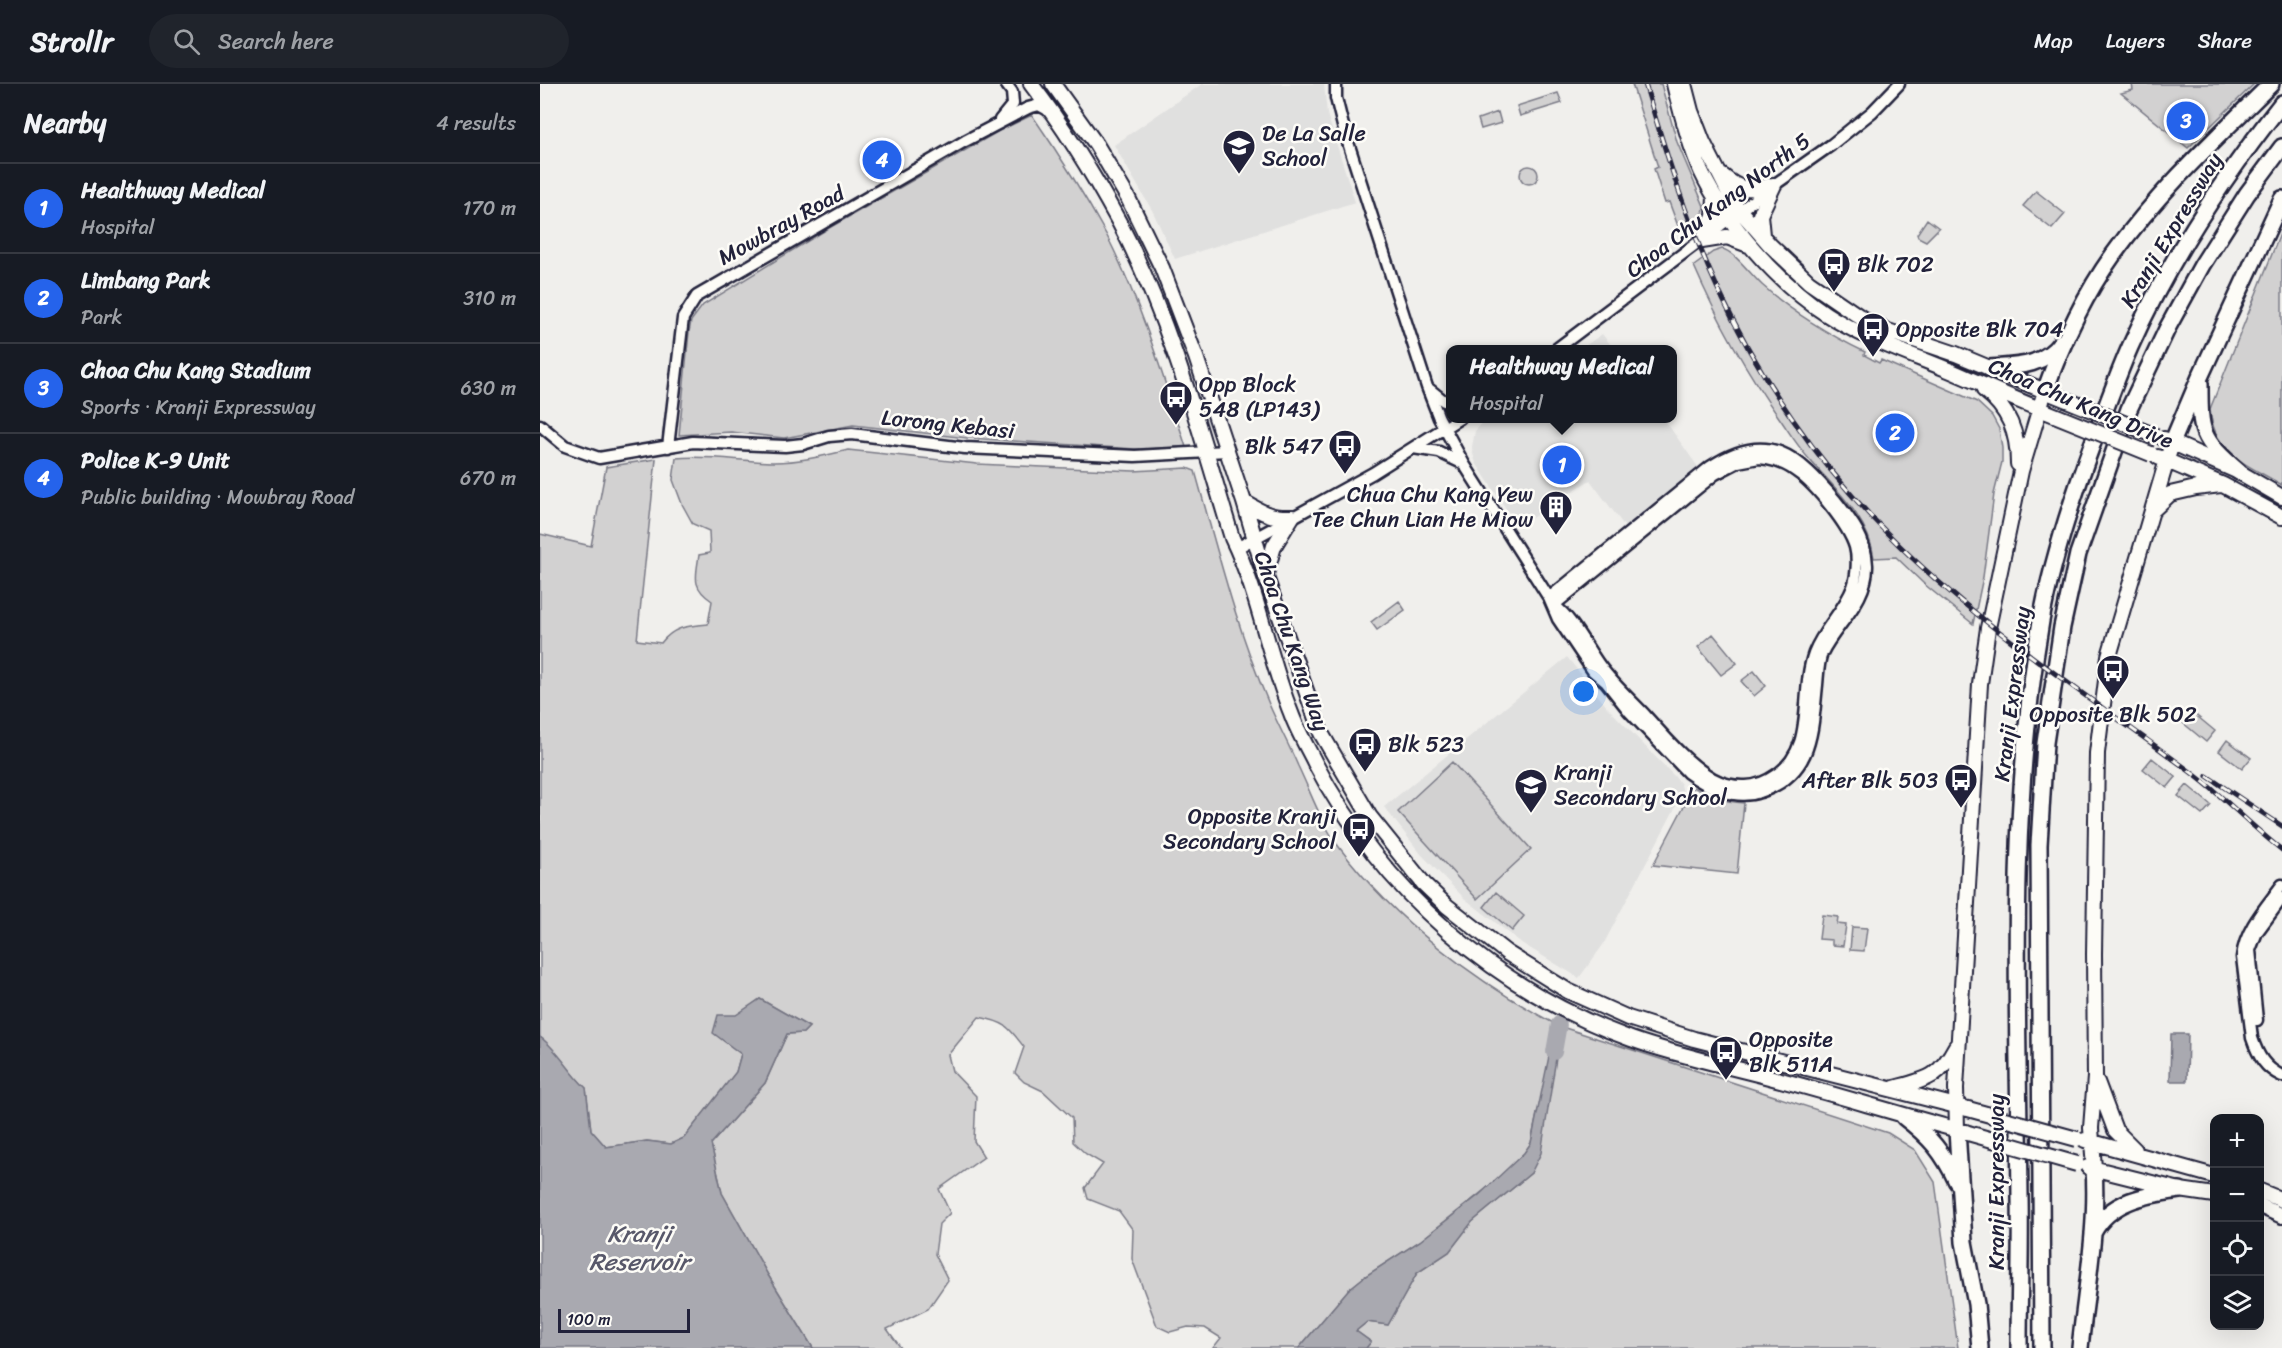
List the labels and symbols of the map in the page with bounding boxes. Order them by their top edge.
pin: 3 [2166,99,2206,144]
place label: De La Salle School [1262,114,1366,178]
street label: Choa Chu Kang North 5 [1617,122,1819,288]
school or university icon: De La Salle School [1221,128,1257,175]
pin: 4 [862,138,902,182]
street label: Kranji Expressway [2109,144,2233,316]
street label: Mowbray Road [710,173,853,276]
place label: Blk 702 [1857,245,1934,284]
bus stop icon: Blk 702 [1816,246,1852,293]
place label: Opposite Blk 704 [1896,310,2064,349]
bus stop icon: Opposite Blk 704 [1855,311,1891,358]
street label: Choa Chu Kang Drive [1982,346,2180,460]
place label: Opp Block 548 (LP143) [1199,365,1320,429]
bus stop icon: Opp Block 548 (LP143) [1158,379,1194,426]
street label: Lorong Kebasi [880,398,1017,450]
pin: 2 [1876,410,1914,456]
place label: Blk 547 [1245,427,1323,466]
bus stop icon: Blk 547 [1327,428,1363,475]
pin: 1 [1542,442,1582,488]
place label: Chua Chu Kang Yew Tee Chun Lian He Miow [1312,475,1534,539]
building icon: Chua Chu Kang Yew Tee Chun Lian He Miow [1538,489,1574,536]
street label: Choa Chu Kang Way [1243,546,1341,737]
street label: Kranji Expressway [1982,604,2042,784]
bus stop icon: Opposite Blk 502 [2095,653,2131,700]
your location [1569,677,1598,706]
place label: Opposite Blk 502 [2029,695,2197,734]
place label: Blk 523 [1388,725,1464,764]
bus stop icon: Blk 523 [1347,726,1383,773]
place label: Kranji Secondary School [1554,753,1728,817]
place label: After Blk 503 [1801,761,1938,800]
bus stop icon: After Blk 503 [1943,762,1979,809]
school or university icon: Kranji Secondary School [1513,767,1549,814]
place label: Opposite Kranji Secondary School [1163,797,1337,861]
bus stop icon: Opposite Kranji Secondary School [1341,811,1377,858]
place label: Opposite Blk 511A [1749,1020,1833,1084]
bus stop icon: Opposite Blk 511A [1708,1034,1744,1081]
street label: Kranji Expressway [1977,1093,2016,1270]
water label: Kranji Reservoir [589,1213,693,1283]
scale bar [558,1306,690,1334]

